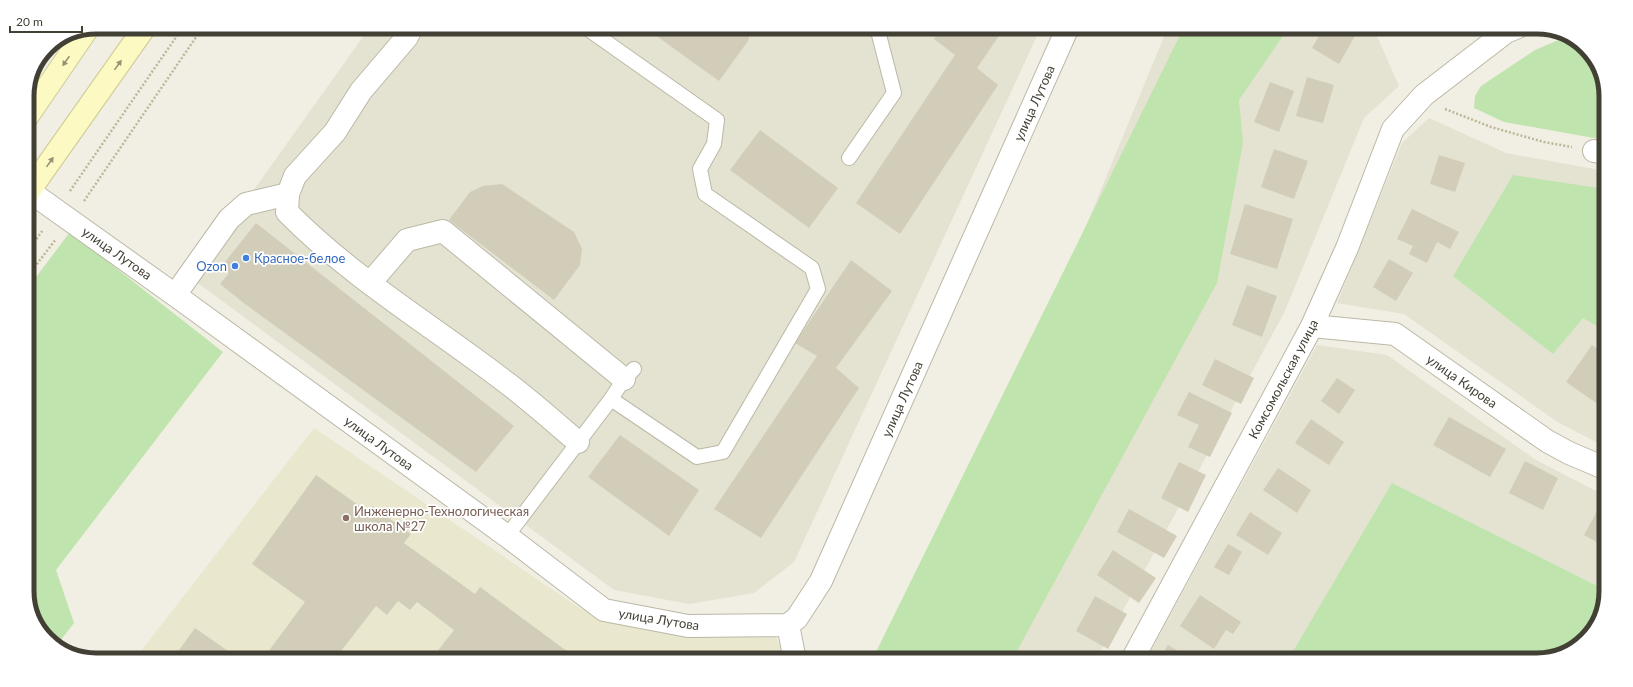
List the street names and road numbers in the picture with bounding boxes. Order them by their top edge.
street label: улица Лутова [1010,63,1058,143]
street label: улица Лутова [79,223,155,283]
street label: Комсомольская улица [1245,317,1321,441]
street label: улица Кирова [1424,351,1500,411]
street label: улица Лутова [878,359,926,439]
street label: улица Лутова [341,413,417,473]
street label: улица Лутова [618,605,700,633]

